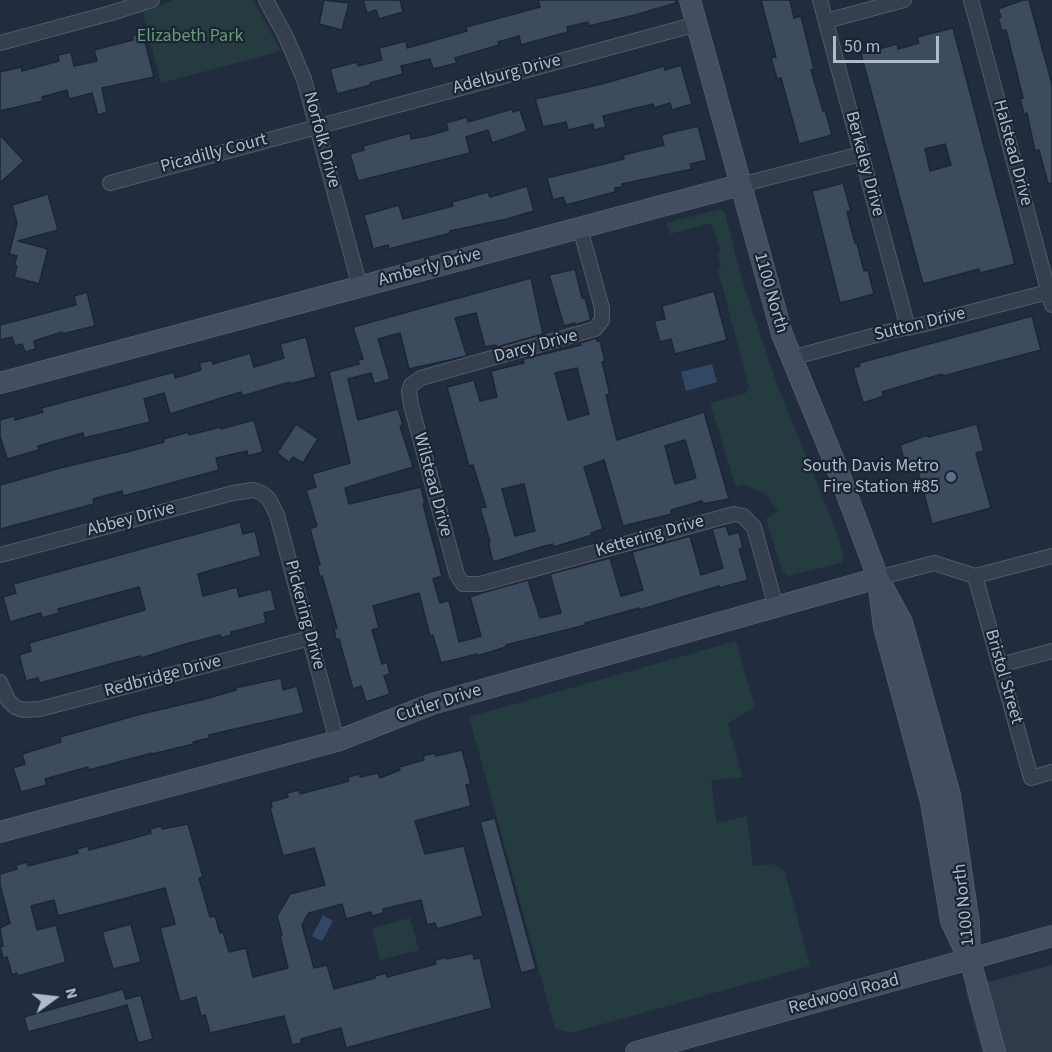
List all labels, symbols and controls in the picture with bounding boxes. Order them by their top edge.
scale bar [836,24,942,62]
park label: Elizabeth Park [137,26,243,48]
text: 50 m [844,34,880,59]
street label: Adelburg Drive [451,50,563,100]
street label: Norfolk Drive [298,90,344,190]
street label: Halstead Drive [987,98,1037,208]
street label: Berkeley Drive [840,109,888,219]
street label: Picadilly Court [158,129,270,179]
street label: Amberly Drive [376,244,484,292]
street label: 1100 North [748,250,792,336]
street label: Sutton Drive [872,303,968,347]
street label: Darcy Drive [492,325,580,369]
street label: Wilstead Drive [408,431,456,539]
place label: South Davis Metro Fire Station #85 [803,456,939,498]
marker: South Davis Metro Fire Station #85 [944,470,958,484]
street label: Abbey Drive [85,498,177,542]
street label: Kettering Drive [593,511,707,563]
street label: Pickering Drive [279,558,329,672]
street label: Bristol Street [979,627,1027,727]
street label: Redbridge Drive [102,651,224,703]
street label: Cutler Drive [394,680,484,728]
street label: 1100 North [950,863,980,947]
north arrow [24,968,84,1028]
street label: Redwood Road [786,970,902,1020]
text: N [59,985,83,1001]

